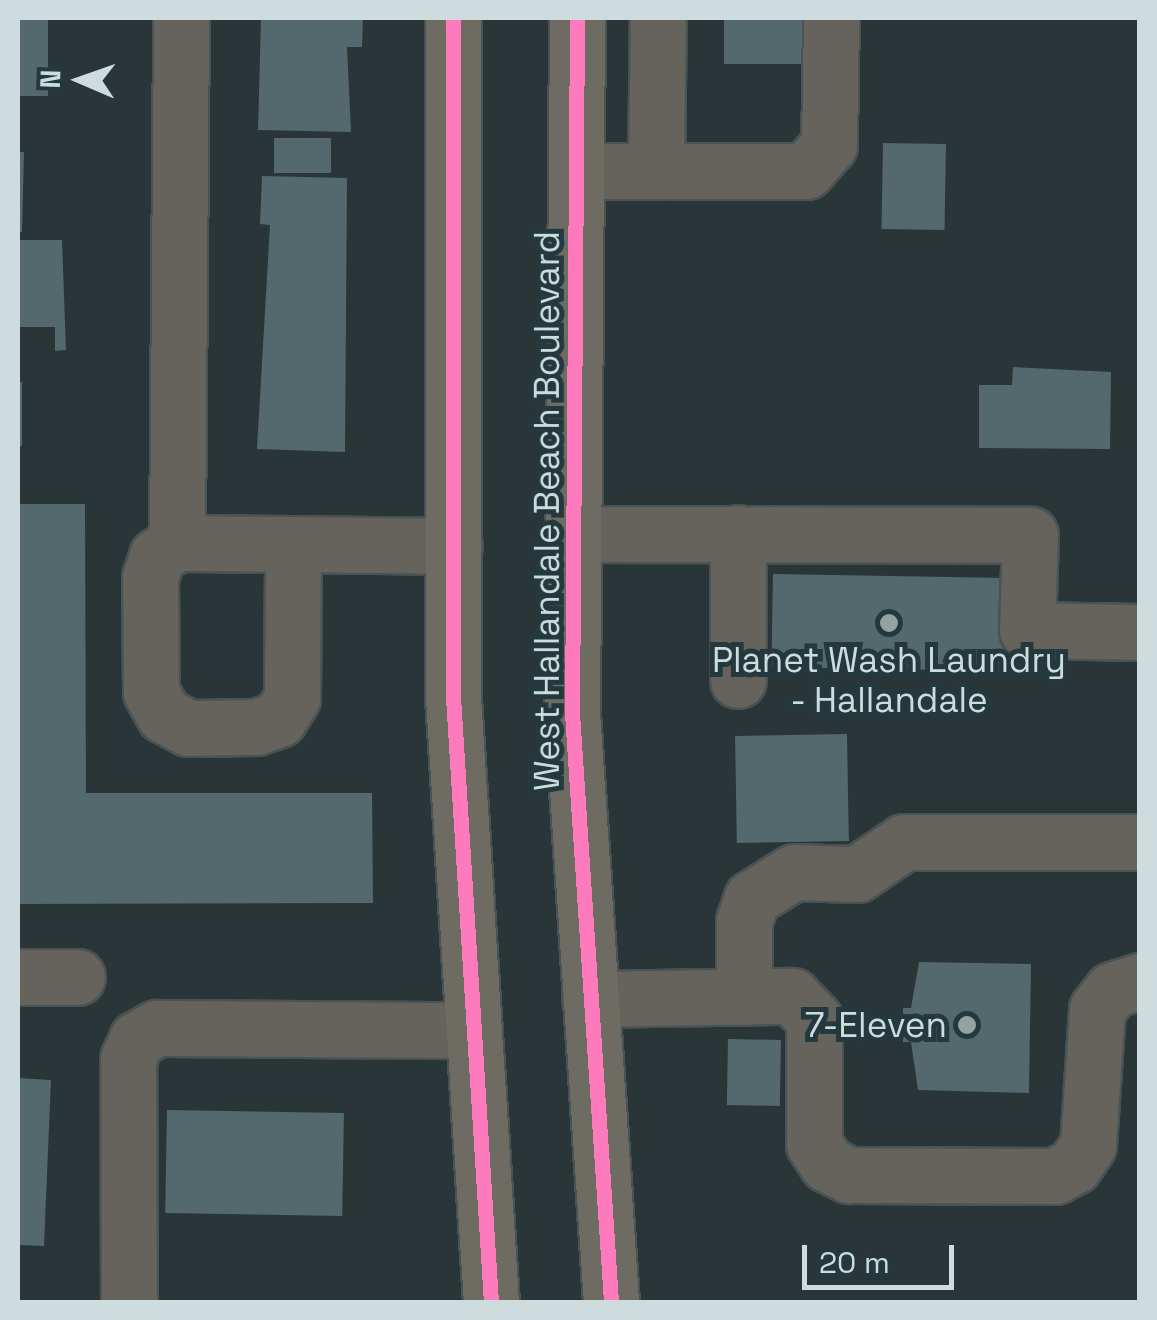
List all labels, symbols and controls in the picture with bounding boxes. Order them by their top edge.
north arrow [30,30,130,130]
text: N [32,69,68,89]
street label: West Hallandale Beach Boulevard [526,231,568,791]
marker: Planet Wash Laundry - Hallandale [878,612,900,634]
place label: Planet Wash Laundry - Hallandale [712,639,1066,721]
place label: 7-Eleven [805,1004,947,1046]
marker: 7-Eleven [956,1014,978,1036]
scale bar [807,1225,960,1287]
text: 20 m [819,1243,890,1282]

